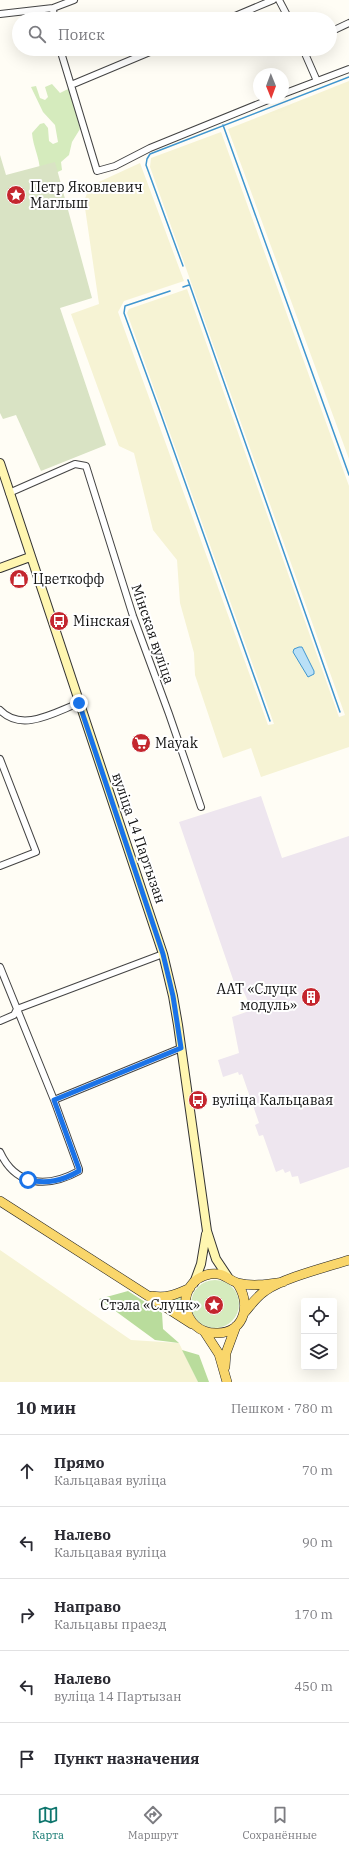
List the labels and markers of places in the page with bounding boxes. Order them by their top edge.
place label: Петр Яковлевич Маглыш [30,178,143,212]
place icon: Петр Яковлевич Маглыш [5,184,27,206]
shop icon: Цветкофф [8,568,30,590]
place label: Цветкофф [33,570,105,588]
bus stop icon: Мінская [48,610,70,632]
place label: Мінская [73,612,130,630]
supermarket icon: Mayak [130,732,152,754]
place label: Mayak [155,734,199,752]
place label: ААТ «Слуцк модуль» [216,980,297,1014]
building icon: ААТ «Слуцк модуль» [300,986,322,1008]
bus stop icon: вуліца Кальцавая [187,1089,209,1111]
place label: вуліца Кальцавая [212,1091,333,1109]
place icon: Стэла «Слуцк» [203,1294,225,1316]
place label: Стэла «Слуцк» [100,1296,200,1314]

